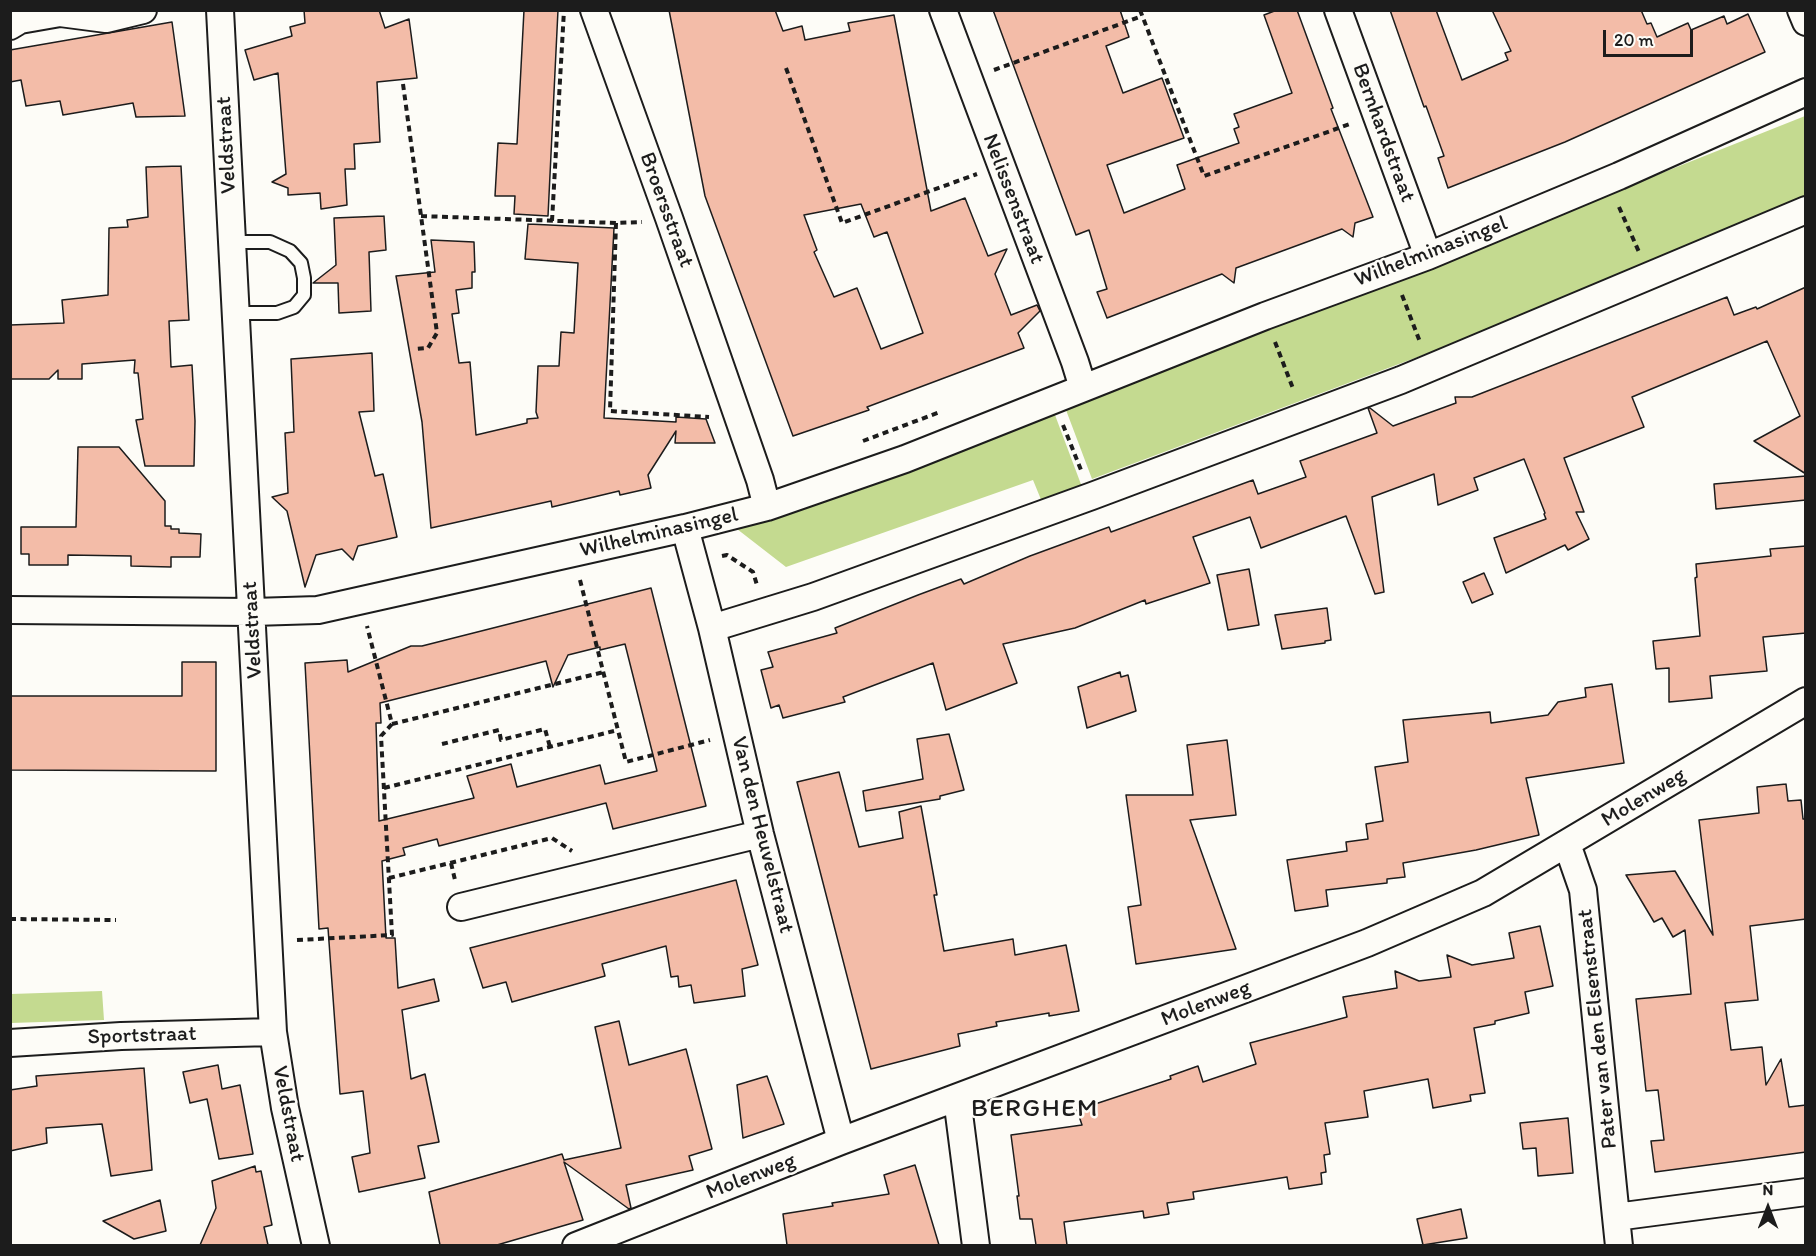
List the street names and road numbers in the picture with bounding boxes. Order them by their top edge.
street label: Bernhardstraat [1346,60,1420,206]
street label: Veldstraat [211,96,243,194]
street label: Nelissenstraat [976,130,1050,268]
street label: Broersstraat [633,149,699,271]
street label: Wilhelminasingel [1351,211,1511,293]
street label: Wilhelminasingel [577,502,741,564]
street label: Veldstraat [237,581,269,679]
street label: Van den Heuvelstraat [725,734,799,936]
street label: Molenweg [1597,763,1691,833]
street label: Pater van den Elsenstraat [1572,908,1624,1150]
street label: Molenweg [1157,975,1255,1033]
street label: Sportstraat [87,1021,197,1051]
street label: Veldstraat [266,1064,310,1164]
street label: Molenweg [702,1148,800,1206]

